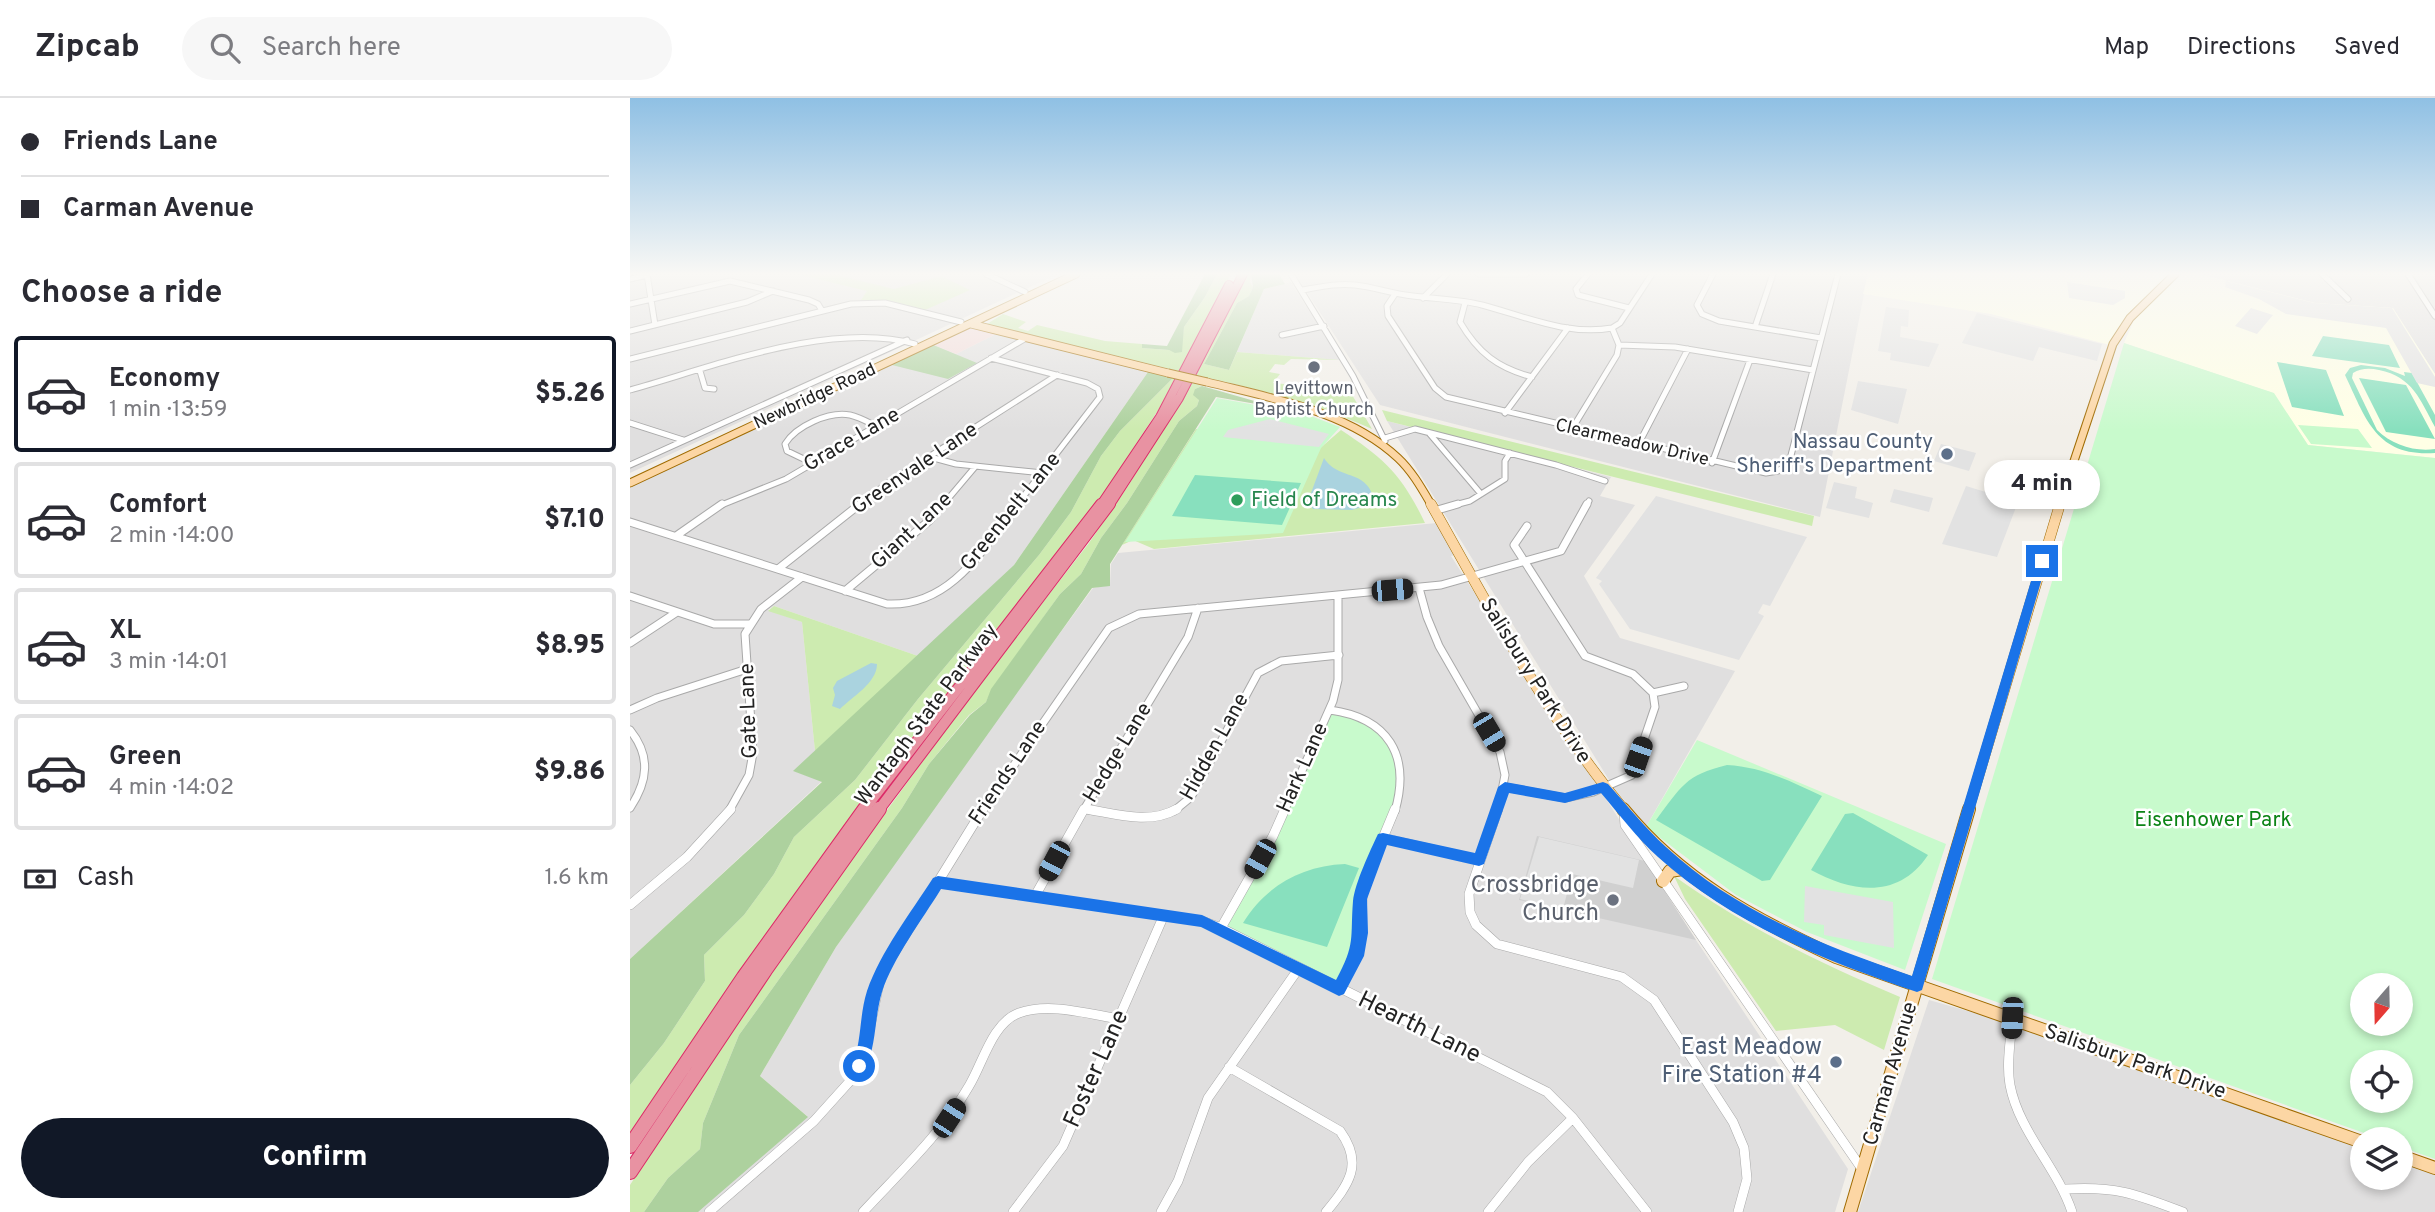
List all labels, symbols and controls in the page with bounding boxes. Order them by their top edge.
search box [182,17,672,80]
text: Zipcab [35,27,140,69]
icon: search [206,29,244,67]
text: Search here [262,32,401,65]
text: Map [2104,33,2149,63]
text: Directions [2187,33,2296,63]
text: Saved [2334,33,2400,63]
text: Friends Lane [63,126,218,159]
text: Carman Avenue [63,193,254,226]
text: Choose a ride [21,274,222,314]
street label: Newbridge Road [750,359,880,435]
marker: Levittown Baptist Church [1306,359,1322,375]
icon: car [25,363,88,426]
text: Economy [109,363,220,396]
text: $5.26 [535,378,605,411]
place label: Levittown Baptist Church [1254,378,1374,422]
text: 1 min · 13:59 [109,396,227,425]
street label: Grace Lane [799,402,905,478]
street label: Clearmeadow Drive [1553,414,1711,472]
street label: Greenvale Lane [847,417,983,521]
place label: Nassau County Sheriff's Department [1736,429,1933,480]
marker: Nassau County Sheriff's Department [1939,446,1955,462]
street label: Greenbelt Lane [955,447,1067,577]
callout: 4 min [1984,460,2100,508]
text: 4 min [2011,470,2073,499]
street label: Giant Lane [865,486,959,576]
place label: Field of Dreams [1251,487,1397,514]
icon: car [25,489,88,552]
text: Comfort [109,489,207,522]
marker: Field of Dreams [1229,492,1245,508]
text: $7.10 [544,504,605,537]
text: 2 min · 14:00 [109,522,235,551]
route end [2026,545,2058,577]
car [1371,578,1414,602]
street label: Salisbury Park Drive [1473,593,1597,769]
icon: car [25,615,88,678]
text: XL [109,615,141,648]
street label: Wantagh State Parkway [849,618,1005,812]
text: $8.95 [535,630,605,663]
text: 3 min · 14:01 [109,648,228,677]
street label: Gate Lane [734,663,764,759]
street label: Hidden Lane [1174,689,1256,805]
street label: Hedge Lane [1077,698,1159,808]
car [1470,709,1509,755]
street label: Friends Lane [963,716,1053,830]
street label: Hark Lane [1271,719,1335,817]
car [1622,734,1655,780]
icon: car [25,741,88,804]
text: Green [109,741,182,774]
text: $9.86 [534,756,605,789]
text: 4 min · 14:02 [109,774,234,803]
park label: Eisenhower Park [2134,807,2292,834]
car [1241,836,1280,882]
car [1035,838,1074,884]
icon: cash [21,860,59,898]
text: Cash [77,862,134,895]
text: 1.6 km [544,864,609,893]
place label: Crossbridge Church [1471,871,1599,929]
marker: Crossbridge Church [1605,892,1621,908]
north arrow [2350,973,2413,1036]
map controls [2350,973,2413,1190]
street label: Hearth Lane [1353,985,1485,1071]
car [2001,996,2024,1040]
street label: Carman Avenue [1858,999,1924,1149]
street label: Foster Lane [1058,1005,1136,1133]
street label: Salisbury Park Drive [2041,1018,2229,1106]
place label: East Meadow Fire Station #4 [1661,1033,1822,1091]
route start [843,1050,875,1082]
button: locate [2350,1050,2413,1113]
marker: East Meadow Fire Station #4 [1828,1054,1844,1070]
car [929,1095,970,1141]
button: Confirm [21,1118,609,1198]
button: layers [2350,1127,2413,1190]

